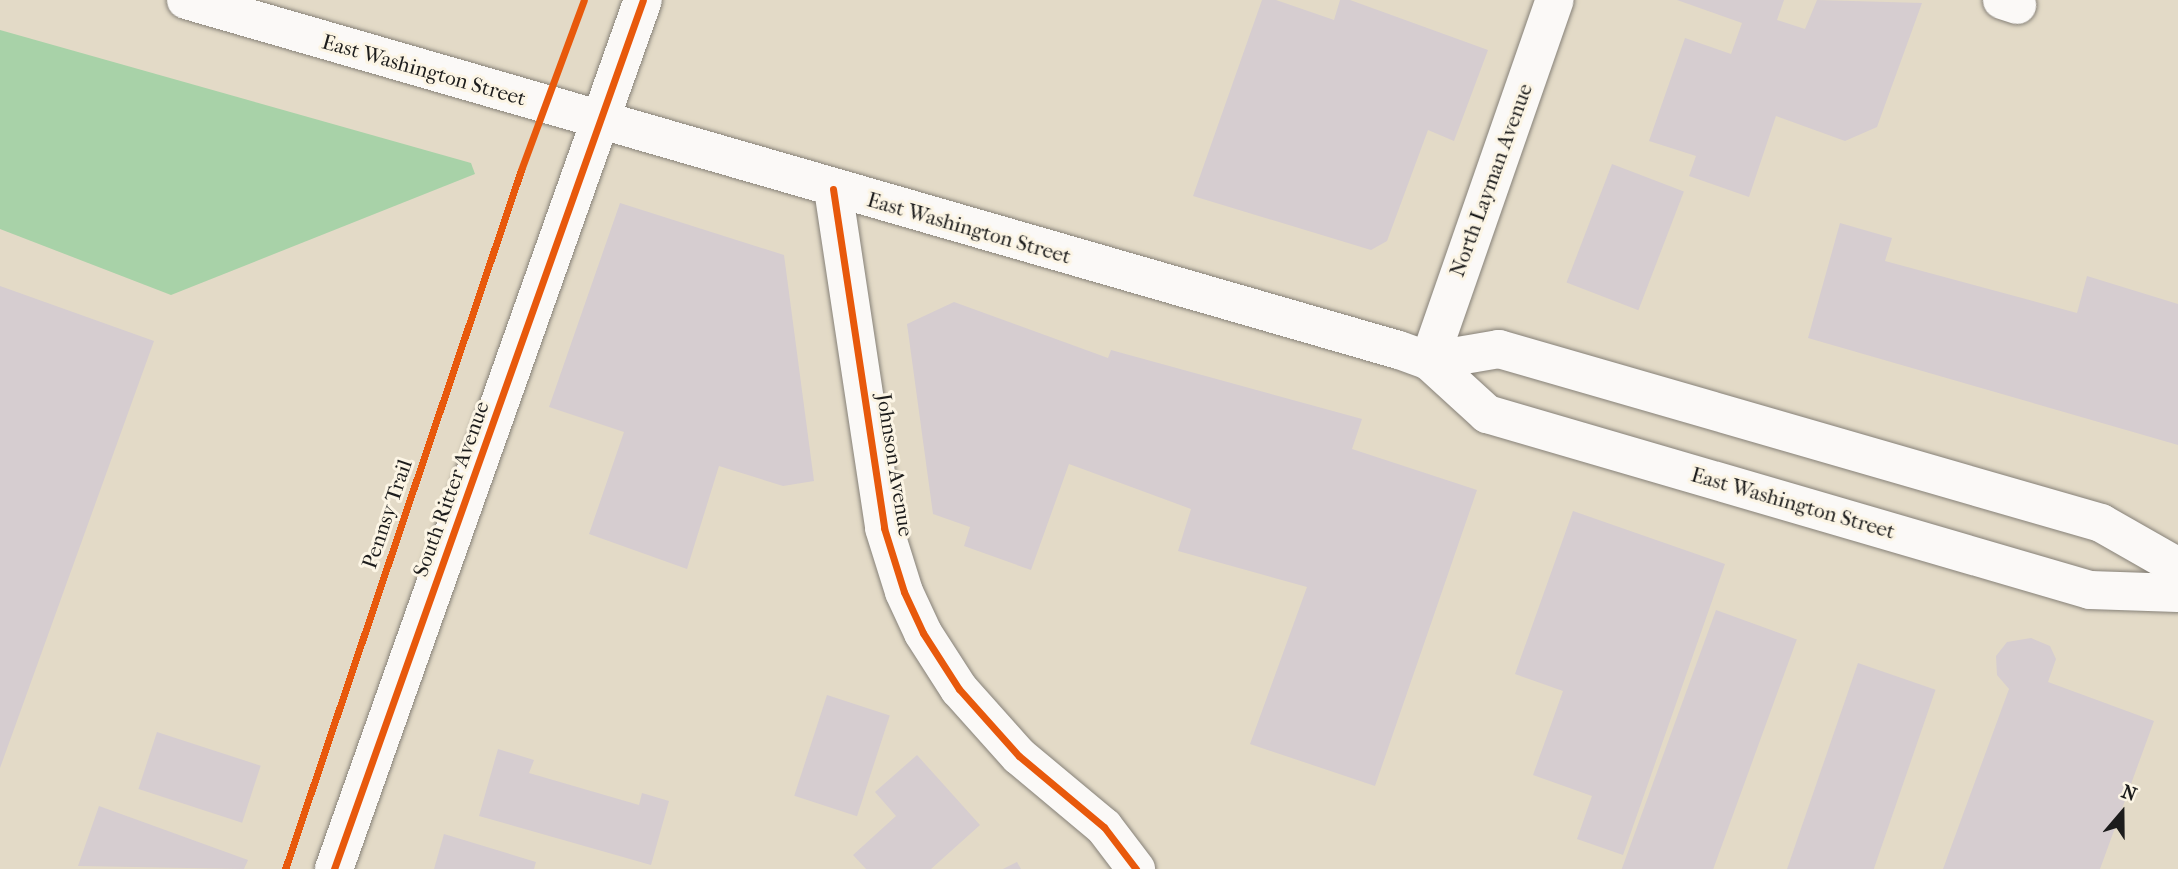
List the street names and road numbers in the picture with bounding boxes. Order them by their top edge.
street label: East Washington Street [319,29,529,111]
street label: North Layman Avenue [1444,80,1538,280]
street label: East Washington Street [864,187,1074,269]
street label: Johnson Avenue [871,392,919,538]
street label: South Ritter Avenue [408,398,494,580]
street label: Pennsy Trail [357,456,417,572]
street label: East Washington Street [1688,462,1898,544]

